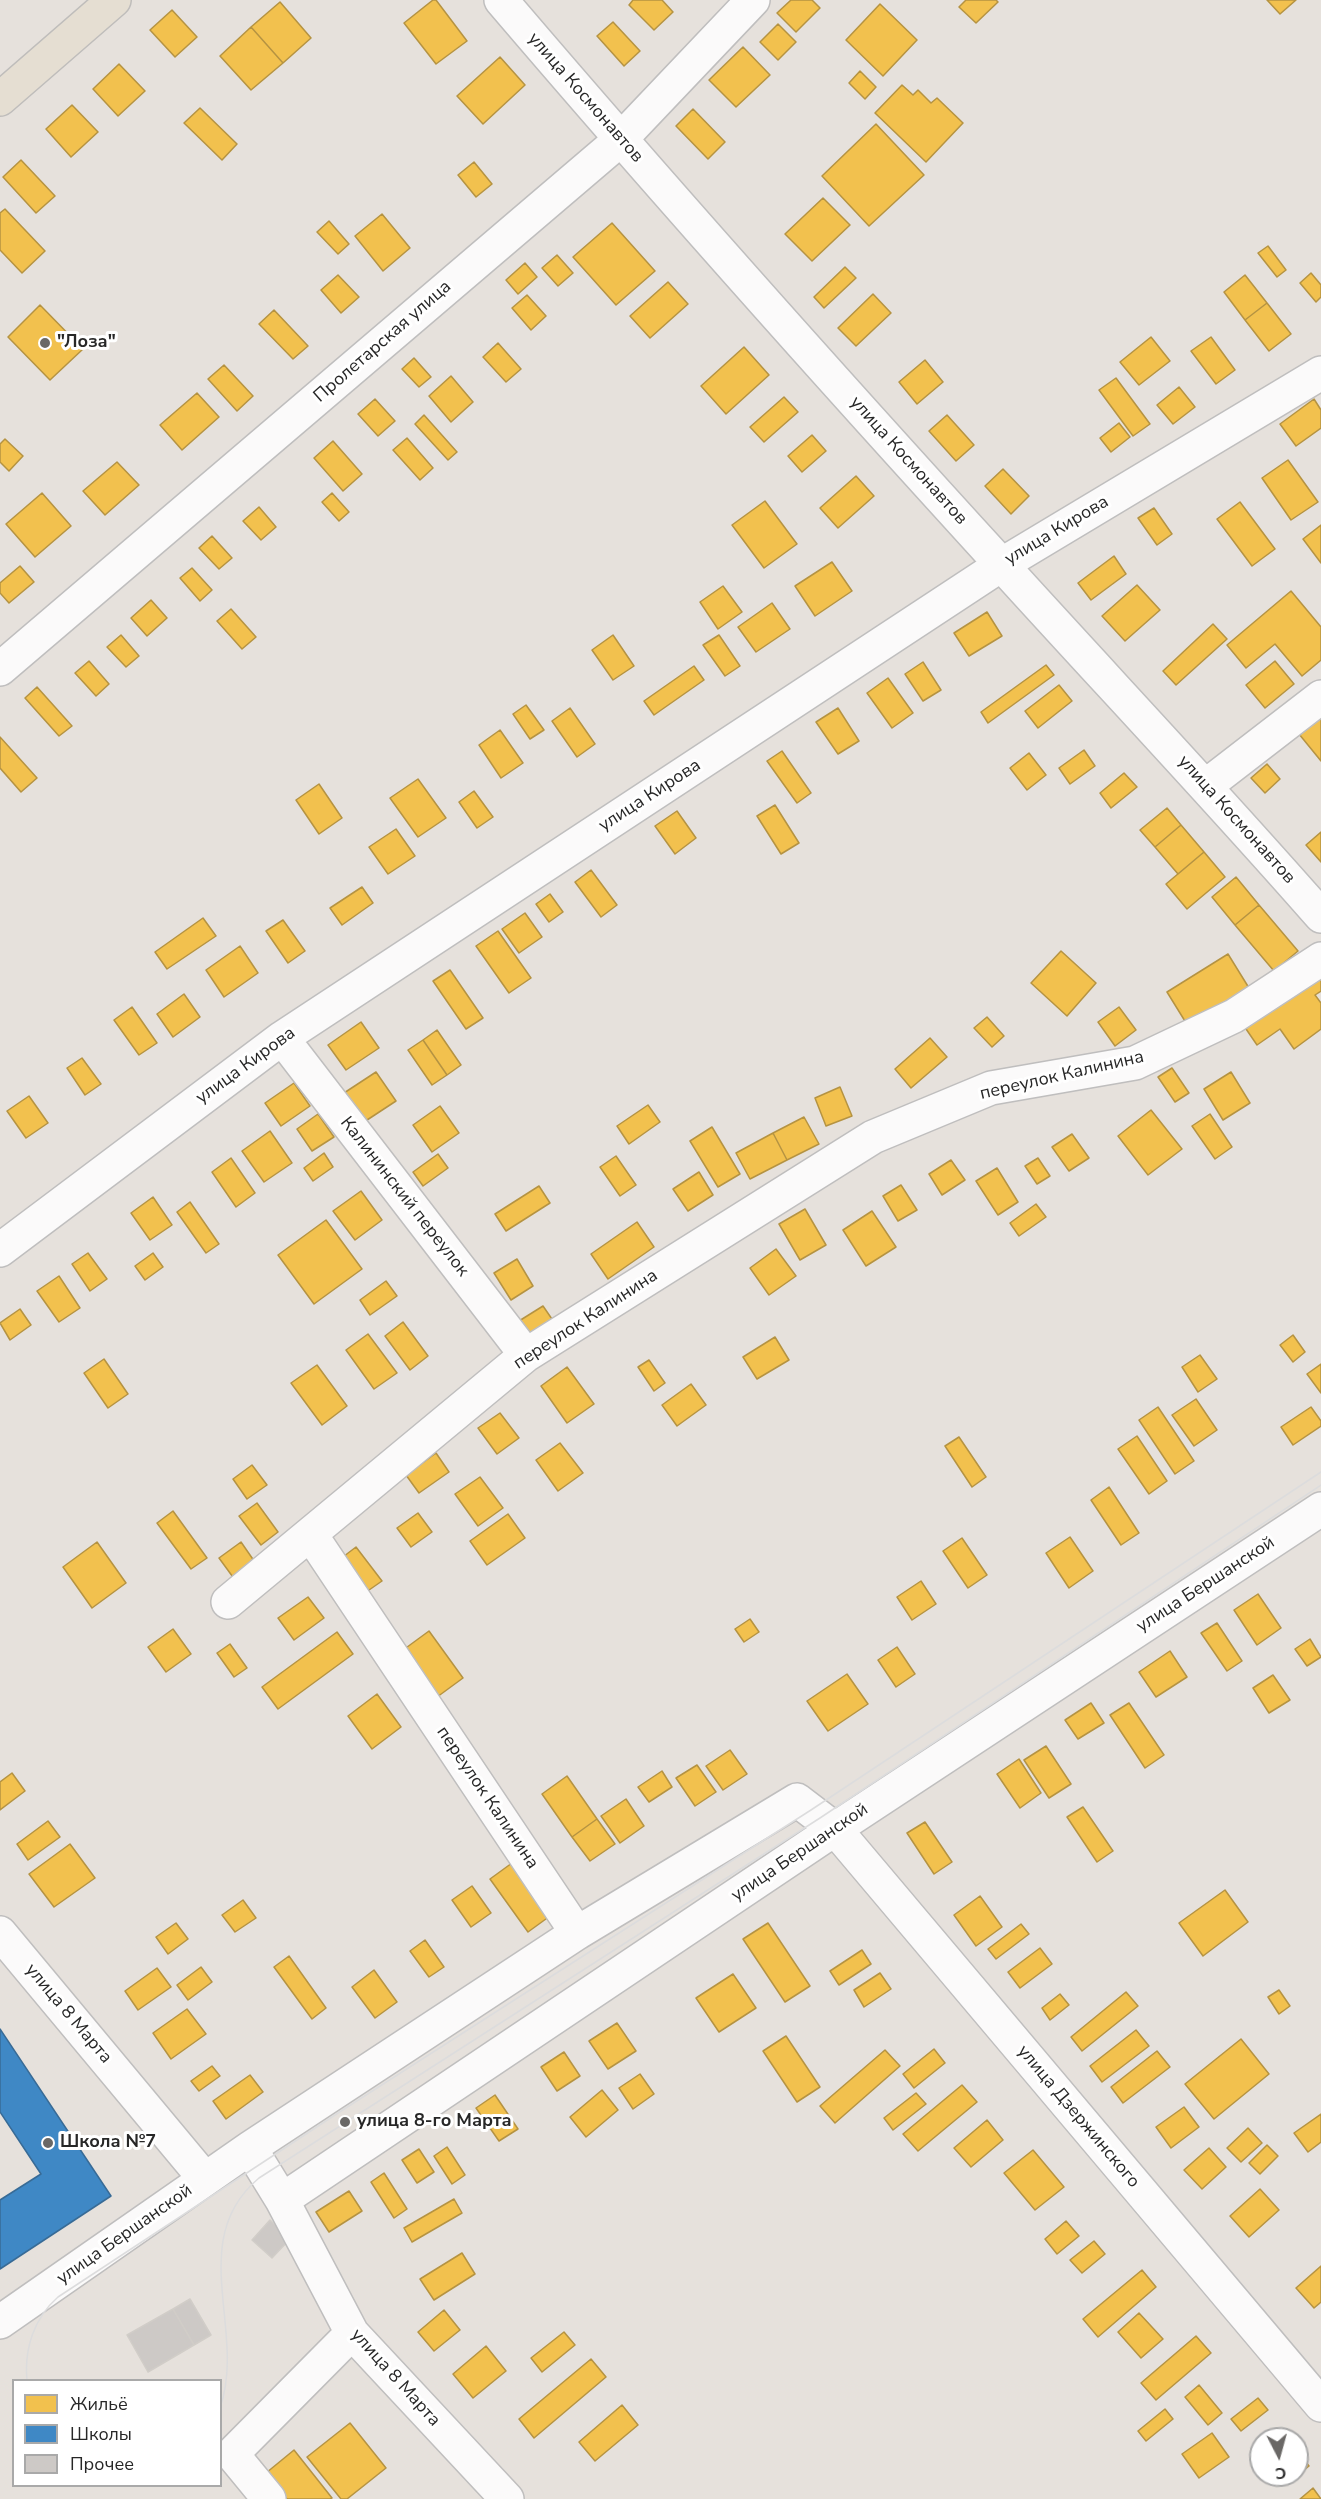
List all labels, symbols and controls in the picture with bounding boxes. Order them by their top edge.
street label: улица Космонавтов [523,29,647,167]
street label: Пролетарская улица [310,276,456,408]
place label: "Лоза" [57,332,116,354]
marker: "Лоза" [38,336,52,350]
street label: улица Космонавтов [845,392,971,530]
street label: улица Кирова [1001,492,1113,570]
street label: улица Космонавтов [1173,751,1299,889]
street label: улица Кирова [595,755,705,837]
street label: улица Кирова [192,1023,300,1109]
street label: переулок Калинина [978,1047,1146,1105]
street label: Калининский переулок [335,1113,473,1281]
street label: переулок Калинина [510,1265,662,1375]
street label: улица Бершанской [1133,1532,1279,1638]
street label: переулок Калинина [431,1723,543,1873]
street label: улица Бершанской [727,1799,873,1907]
street label: улица 8 Марта [20,1960,116,2068]
street label: улица Дзержинского [1012,2041,1144,2193]
place label: улица 8-го Марта [357,2111,512,2133]
marker: улица 8-го Марта [338,2115,352,2129]
place label: Школа №7 [60,2132,156,2154]
marker: Школа №7 [41,2136,55,2150]
street label: улица Бершанской [53,2180,197,2290]
street label: улица 8 Марта [346,2325,444,2431]
legend [12,2379,222,2487]
text: Жильё [70,2392,128,2416]
text: Школы [70,2422,132,2446]
north arrow [1249,2427,1309,2487]
text: Прочее [70,2452,134,2476]
text: С [1274,2461,1287,2484]

